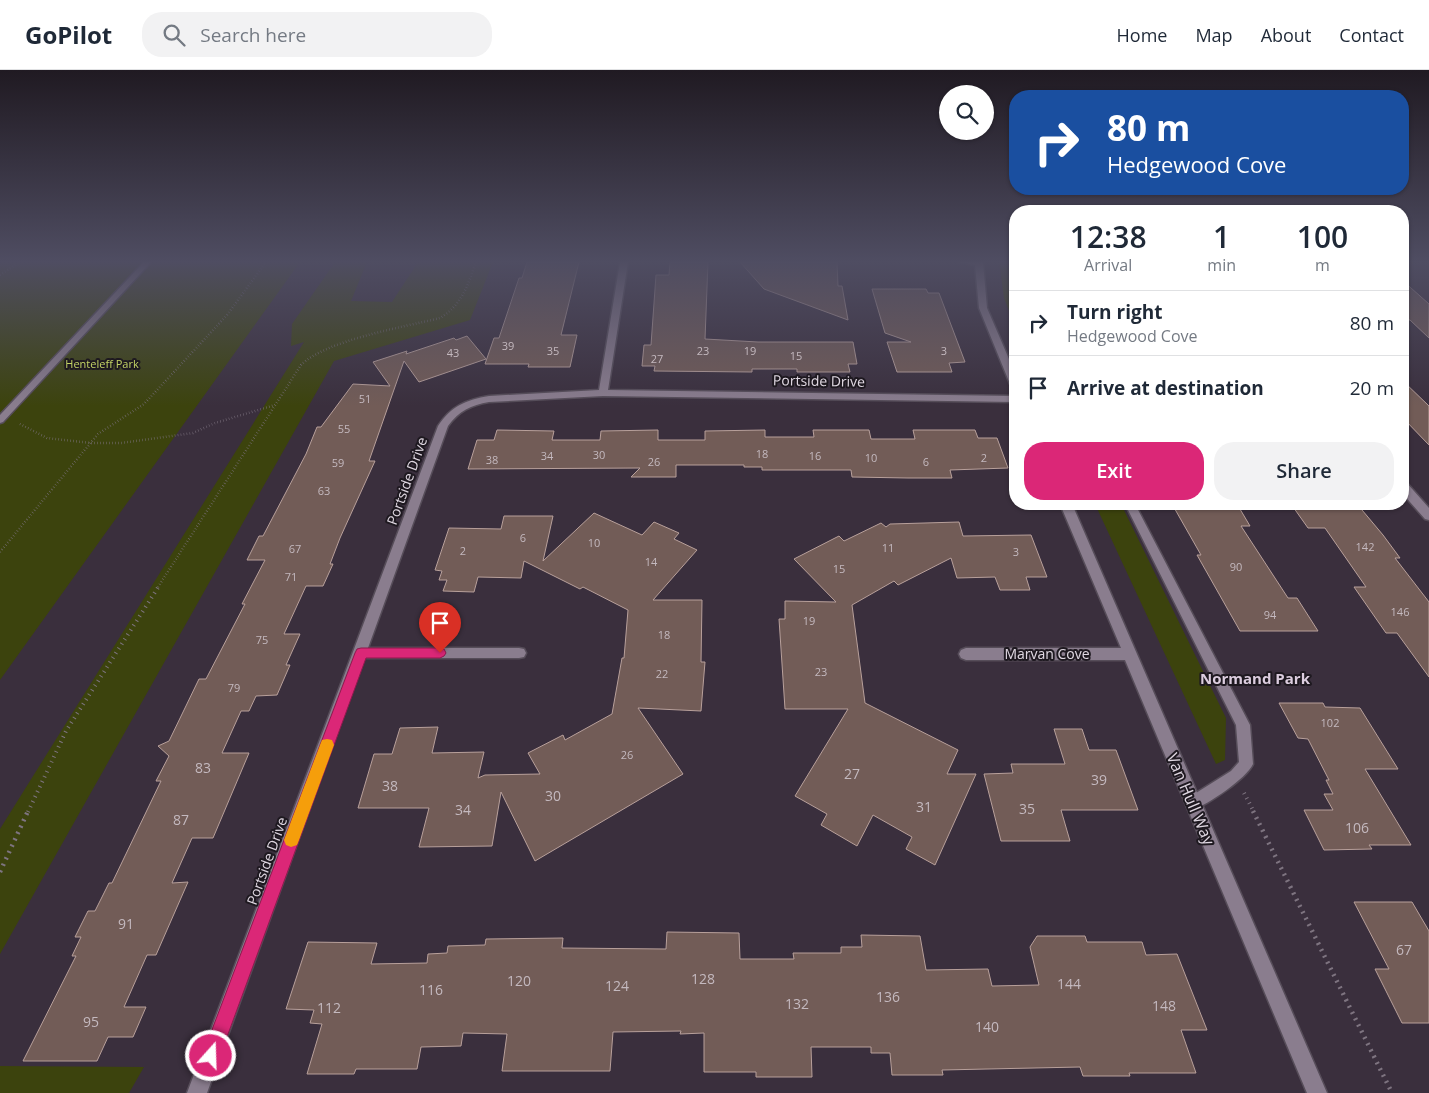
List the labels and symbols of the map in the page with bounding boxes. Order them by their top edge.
house number: 39 [502,338,514,353]
house number: 35 [547,343,559,358]
house number: 23 [697,343,709,358]
house number: 19 [744,343,756,358]
house number: 3 [941,343,947,358]
house number: 43 [447,345,459,360]
house number: 15 [790,348,802,363]
house number: 27 [651,351,663,366]
park label: Henteleff Park [65,356,139,371]
street label: Portside Drive [773,370,865,391]
house number: 51 [359,391,371,406]
house number: 55 [338,421,350,436]
street label: Portside Drive [382,434,431,527]
house number: 18 [756,446,768,461]
house number: 30 [593,447,605,462]
house number: 34 [541,448,554,463]
house number: 16 [809,448,821,463]
house number: 10 [865,450,877,465]
house number: 2 [981,450,987,465]
house number: 38 [486,452,498,467]
house number: 26 [648,454,660,469]
house number: 6 [923,454,929,469]
house number: 59 [332,455,344,470]
house number: 63 [318,483,330,498]
house number: 6 [520,530,526,545]
house number: 10 [588,535,600,550]
house number: 142 [1356,539,1374,554]
house number: 11 [882,540,894,555]
house number: 67 [289,541,301,556]
house number: 2 [460,543,466,558]
house number: 3 [1013,544,1019,559]
house number: 14 [645,554,658,569]
house number: 90 [1230,559,1242,574]
house number: 15 [833,561,845,576]
house number: 71 [285,569,297,584]
pin [419,602,461,653]
house number: 146 [1391,604,1409,619]
house number: 94 [1264,607,1277,622]
house number: 19 [803,613,815,628]
house number: 18 [658,627,670,642]
house number: 75 [256,632,268,647]
street label: Marvan Cove [1004,644,1090,663]
house number: 23 [815,664,827,679]
house number: 22 [656,666,668,681]
district label: Normand Park [1200,668,1311,688]
house number: 79 [228,680,240,695]
house number: 102 [1321,715,1339,730]
house number: 26 [621,747,633,762]
street label: Van Hull Way [1162,750,1221,849]
house number: 83 [195,758,211,777]
house number: 27 [844,764,860,783]
house number: 39 [1091,770,1107,789]
house number: 38 [382,776,398,795]
house number: 30 [545,786,561,805]
house number: 31 [916,797,932,816]
house number: 35 [1019,799,1035,818]
house number: 34 [455,800,471,819]
house number: 87 [173,810,189,829]
street label: Portside Drive [242,814,291,907]
house number: 106 [1345,818,1369,837]
house number: 91 [118,914,134,933]
house number: 67 [1396,940,1412,959]
house number: 128 [691,969,715,988]
house number: 120 [507,971,531,990]
house number: 144 [1057,974,1081,993]
house number: 124 [605,976,629,995]
house number: 116 [419,980,443,999]
house number: 136 [876,987,900,1006]
house number: 132 [785,994,809,1013]
house number: 148 [1152,996,1176,1015]
house number: 112 [317,998,341,1017]
house number: 95 [83,1012,99,1031]
house number: 140 [975,1017,999,1036]
position arrow [184,1029,236,1081]

